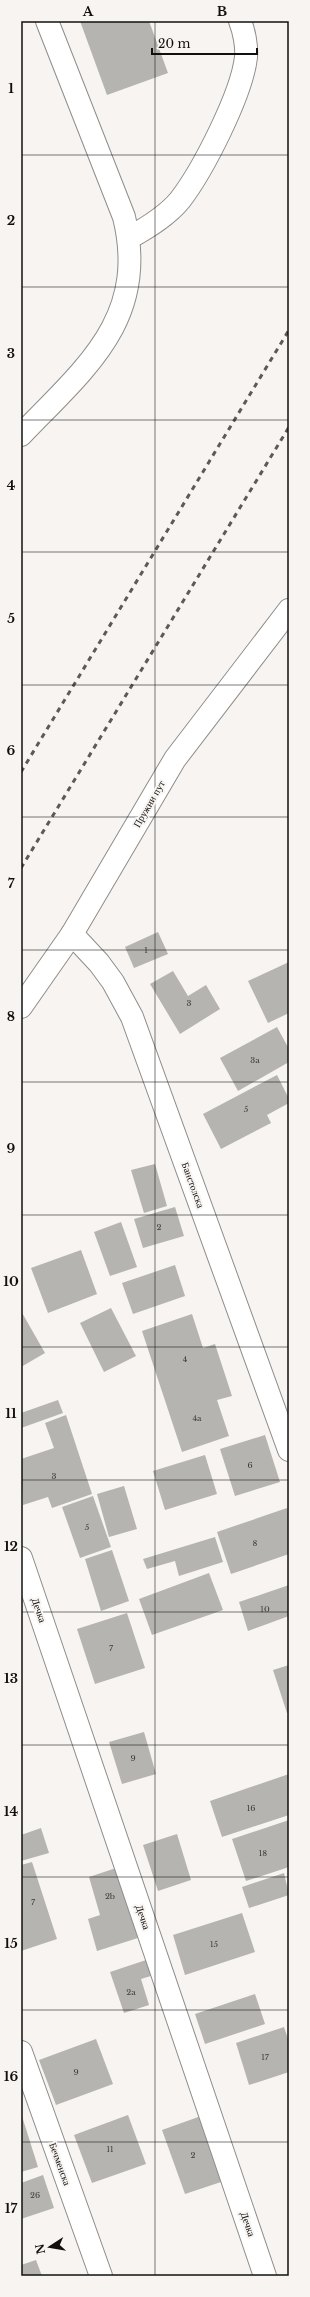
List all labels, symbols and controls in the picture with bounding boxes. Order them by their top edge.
text: A [82,3,94,20]
text: B [217,3,227,20]
scale bar [152,30,257,56]
text: 20 m [158,36,190,51]
text: 1 [8,80,14,97]
text: 2 [7,212,15,229]
text: 3 [7,345,15,362]
text: 4 [7,477,16,494]
text: 5 [7,610,15,627]
text: 6 [7,742,16,759]
street label: Пружни пут [130,778,168,830]
text: 7 [8,875,15,892]
house number: 1 [144,945,148,955]
house number: 3 [187,998,192,1008]
text: 8 [7,1008,15,1025]
house number: 3a [250,1055,260,1065]
house number: 5 [244,1104,249,1114]
text: 9 [7,1140,16,1157]
street label: Банстолска [179,1160,207,1210]
house number: 2 [157,1222,162,1232]
text: 10 [3,1273,19,1290]
house number: 4 [183,1354,188,1364]
text: 11 [5,1405,17,1422]
house number: 4a [192,1413,202,1423]
house number: 6 [247,1460,253,1470]
house number: 3 [52,1471,57,1481]
house number: 5 [85,1522,90,1532]
text: 12 [4,1538,18,1555]
house number: 8 [253,1538,258,1548]
street label: Дечка [29,1596,49,1625]
house number: 10 [260,1604,270,1614]
house number: 7 [109,1643,114,1653]
text: 13 [4,1670,18,1687]
house number: 9 [130,1753,136,1763]
text: 14 [4,1803,19,1820]
house number: 16 [247,1803,255,1813]
house number: 18 [259,1848,267,1858]
house number: 2b [105,1891,115,1901]
house number: 7 [31,1897,36,1907]
street label: Дечка [133,1903,153,1932]
text: 15 [4,1935,18,1952]
house number: 15 [210,1939,219,1949]
house number: 2a [126,1987,136,1997]
house number: 17 [261,2052,270,2062]
house number: 9 [73,2067,79,2077]
text: 16 [4,2068,18,2085]
street label: Бечменска [46,2141,74,2188]
house number: 11 [106,2144,114,2154]
house number: 2 [191,2150,196,2160]
house number: 26 [30,2190,40,2200]
text: 17 [5,2200,17,2217]
street label: Дечка [238,2210,258,2239]
north arrow [30,2227,70,2267]
text: N [32,2242,48,2256]

